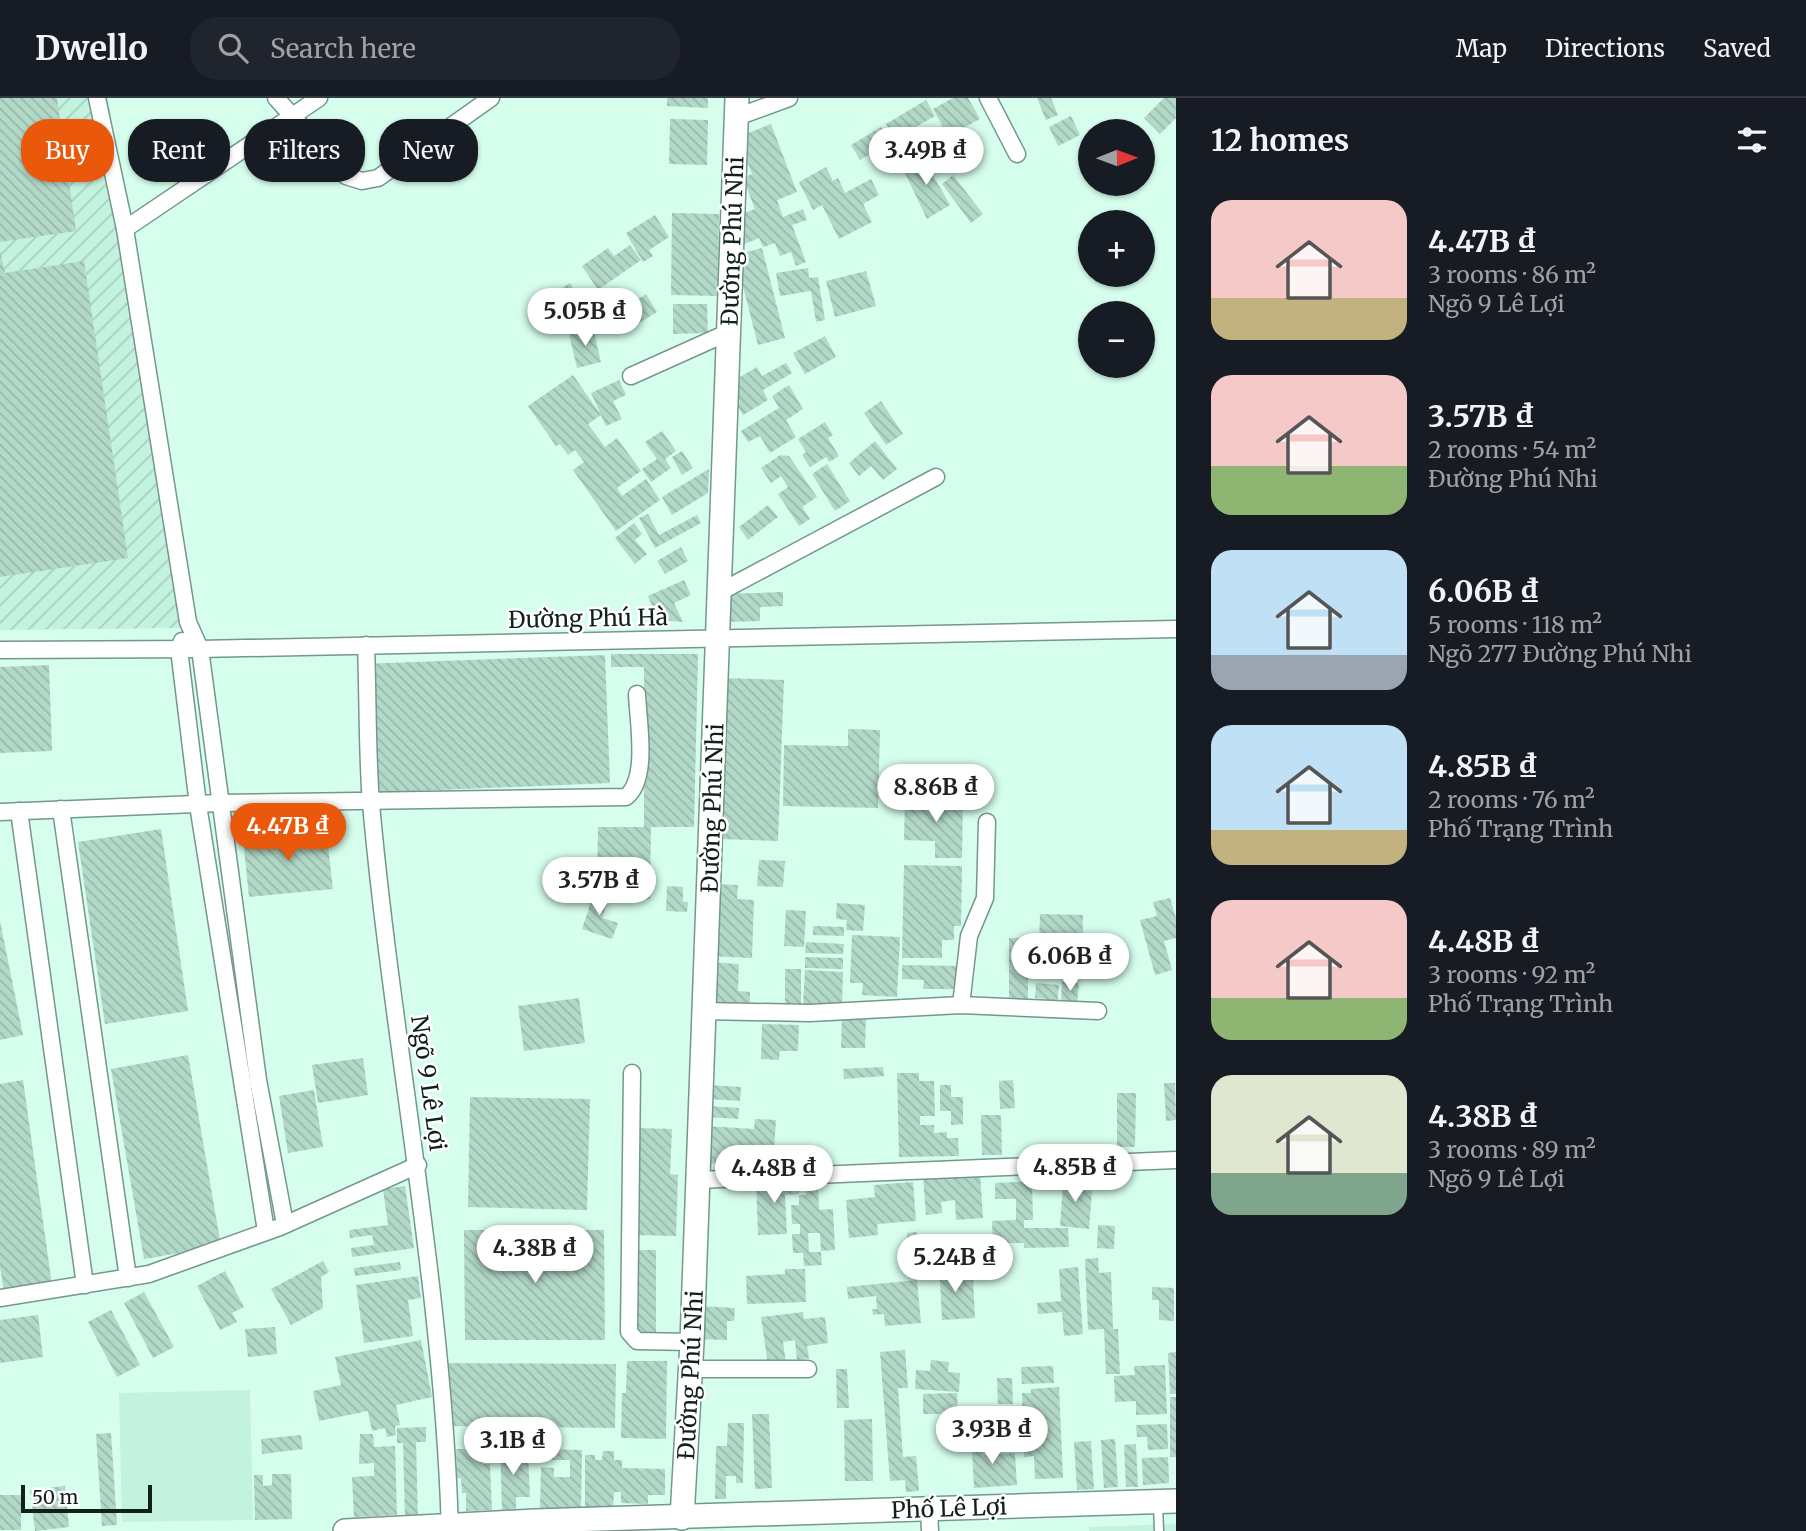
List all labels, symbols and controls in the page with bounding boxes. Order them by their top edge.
search box [190,17,680,80]
text: Dwello [35,28,148,69]
icon: search [214,29,252,67]
text: Search here [270,32,416,65]
text: Map [1456,33,1507,64]
text: Directions [1545,33,1665,64]
text: Saved [1703,33,1771,64]
chip: Buy [21,119,114,182]
chip: Rent [128,119,230,182]
chip: Filters [244,119,365,182]
chip: New [379,119,478,182]
north arrow [1078,119,1155,196]
map controls [1078,119,1155,378]
text: 12 homes [1211,121,1349,159]
icon: filters [1733,121,1771,159]
pin: 3.49B ₫ [861,127,991,187]
text: 3.49B ₫ [885,135,967,164]
street label: Đường Phú Nhi [715,156,749,326]
button: + [1078,210,1155,287]
text: 4.47B ₫ [1428,222,1537,260]
icon: home [1267,228,1351,312]
text: 3 rooms · 86 m² [1428,260,1596,289]
pin: 5.05B ₫ [520,288,650,348]
text: Ngõ 9 Lê Lợi [1428,289,1565,318]
text: 5.05B ₫ [543,296,627,325]
button: − [1078,301,1155,378]
text: 3.57B ₫ [1428,397,1535,435]
icon: home [1267,403,1351,487]
text: 2 rooms · 54 m² [1428,435,1596,464]
text: Đường Phú Nhi [1428,464,1598,493]
text: 6.06B ₫ [1428,572,1540,610]
icon: home [1267,578,1351,662]
street label: Đường Phú Hà [508,602,668,634]
text: 5 rooms · 118 m² [1428,610,1602,639]
text: Ngõ 277 Đường Phú Nhi [1428,639,1692,668]
street label: Đường Phú Nhi [695,723,729,893]
text: 4.85B ₫ [1428,747,1538,785]
icon: home [1267,753,1351,837]
pin: 8.86B ₫ [871,764,1001,824]
text: 8.86B ₫ [893,772,979,801]
text: 2 rooms · 76 m² [1428,785,1595,814]
pin: 4.47B ₫ [223,804,353,863]
text: 4.47B ₫ [246,811,330,840]
text: Phố Trạng Trình [1428,814,1613,843]
pin: 3.57B ₫ [534,858,664,917]
text: 3.57B ₫ [558,865,640,894]
text: 4.48B ₫ [1428,922,1540,960]
icon: home [1267,928,1351,1012]
pin: 6.06B ₫ [1005,934,1135,993]
text: 6.06B ₫ [1027,941,1113,970]
text: 3 rooms · 92 m² [1428,960,1595,989]
text: Phố Trạng Trình [1428,989,1613,1018]
street label: Ngõ 9 Lê Lợi [405,1013,453,1153]
text: 4.38B ₫ [1428,1097,1539,1135]
icon: home [1267,1103,1351,1187]
text: 3 rooms · 89 m² [1428,1135,1596,1164]
pin: 4.85B ₫ [1010,1144,1140,1204]
pin: 4.48B ₫ [709,1146,839,1205]
text: 4.85B ₫ [1033,1152,1117,1181]
text: 4.48B ₫ [731,1153,817,1182]
text: Ngõ 9 Lê Lợi [1428,1164,1565,1193]
pin: 4.38B ₫ [470,1226,600,1285]
text: 4.38B ₫ [493,1233,577,1262]
pin: 5.24B ₫ [890,1234,1020,1294]
text: 5.24B ₫ [913,1242,997,1271]
street label: Đường Phú Nhi [671,1289,709,1461]
pin: 3.93B ₫ [927,1406,1057,1466]
text: 3.93B ₫ [952,1414,1032,1443]
pin: 3.1B ₫ [456,1418,570,1477]
text: 3.1B ₫ [480,1425,546,1454]
scale bar [21,1482,152,1514]
text: 50 m [32,1485,78,1509]
street label: Phố Lê Lợi [890,1491,1008,1525]

